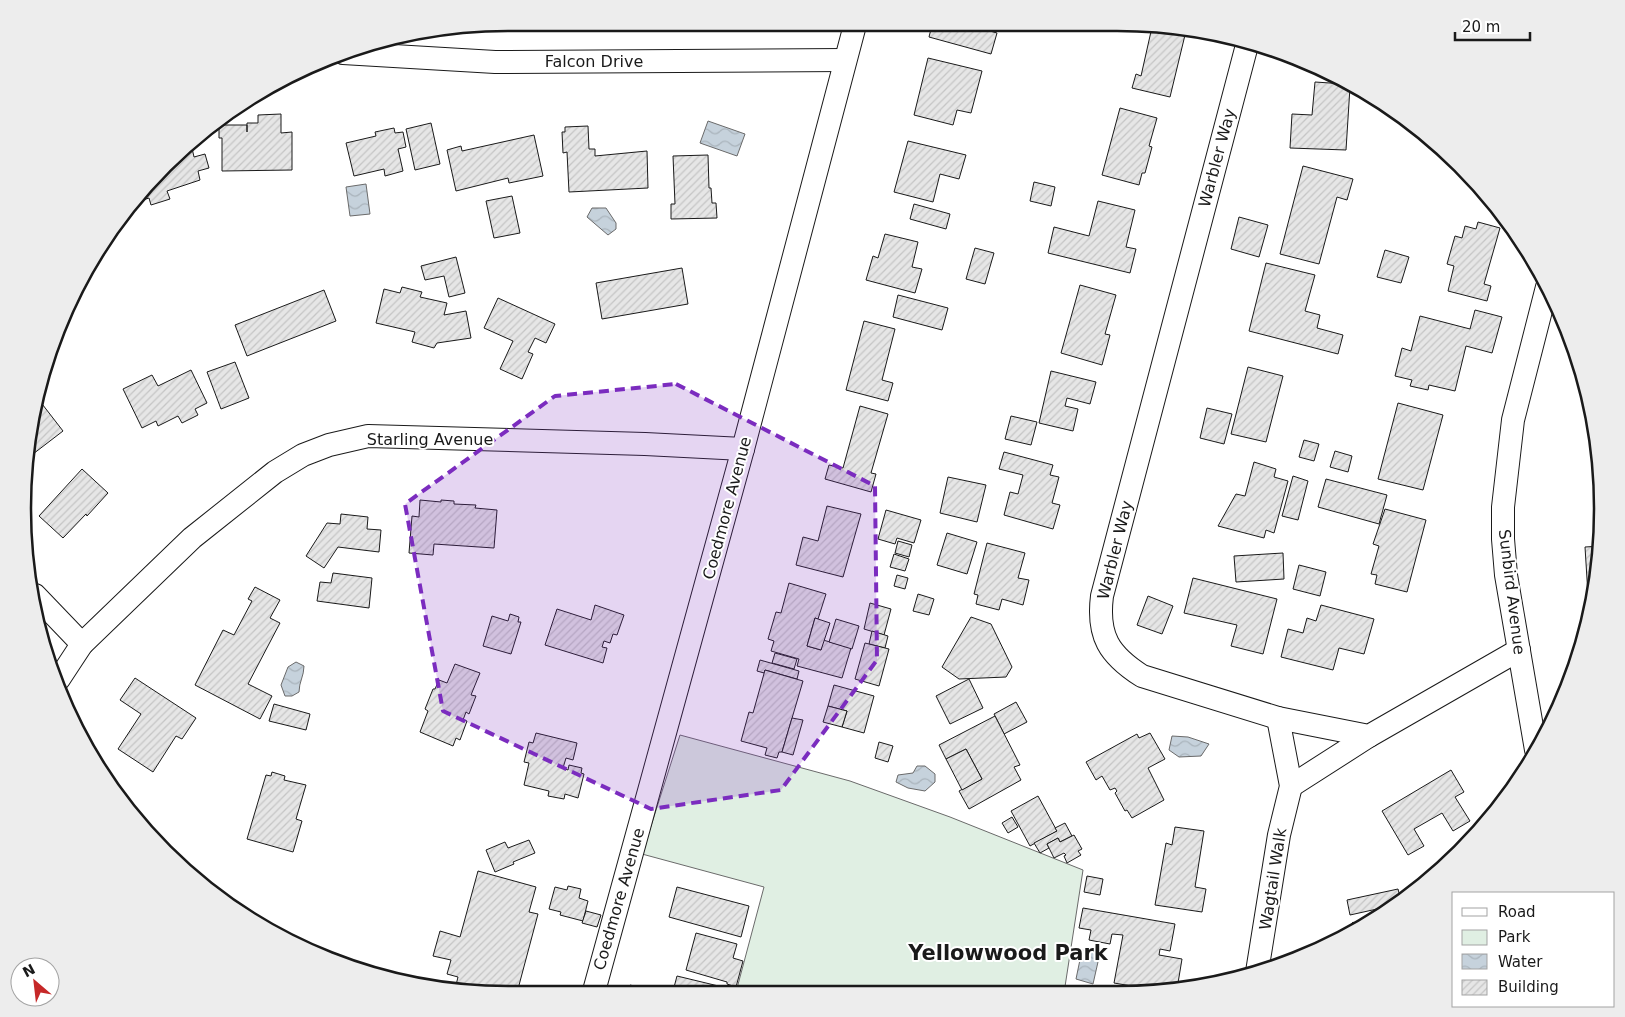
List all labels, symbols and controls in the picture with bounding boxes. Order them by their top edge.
scale bar [1455,10,1530,42]
text: 20 m [1462,18,1500,36]
street label: Falcon Drive [545,52,643,71]
street label: Warbler Way [1195,107,1239,209]
street label: Starling Avenue [367,430,493,449]
street label: Coedmore Avenue [699,435,755,581]
street label: Warbler Way [1094,499,1136,601]
street label: Sunbird Avenue [1495,528,1529,656]
street label: Coedmore Avenue [590,826,648,972]
street label: Wagtail Walk [1256,826,1291,931]
legend [1452,892,1615,1007]
text: Road [1498,903,1536,921]
text: Park [1498,928,1531,946]
district label: Yellowwood Park [907,941,1109,965]
text: Water [1498,953,1543,971]
north arrow [10,957,60,1007]
text: N [20,961,38,980]
text: Building [1498,978,1559,996]

